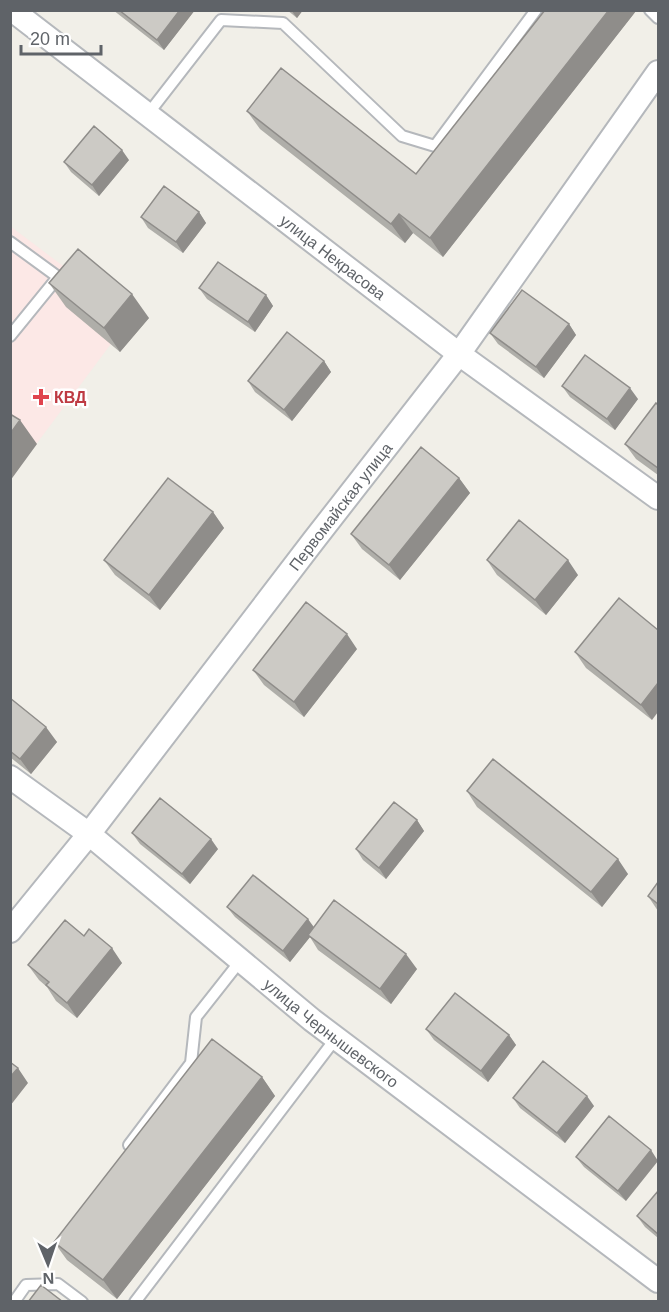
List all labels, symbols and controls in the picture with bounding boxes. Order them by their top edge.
scale bar [21,18,100,56]
text: 20 m [30,29,70,49]
street label: улица Некрасова [277,212,389,303]
marker: КВД [32,388,50,406]
place label: КВД [54,389,87,406]
street label: Первомайская улица [286,440,396,574]
street label: улица Чернышевского [260,976,402,1091]
north arrow [18,1234,78,1294]
text: N [42,1270,55,1287]

